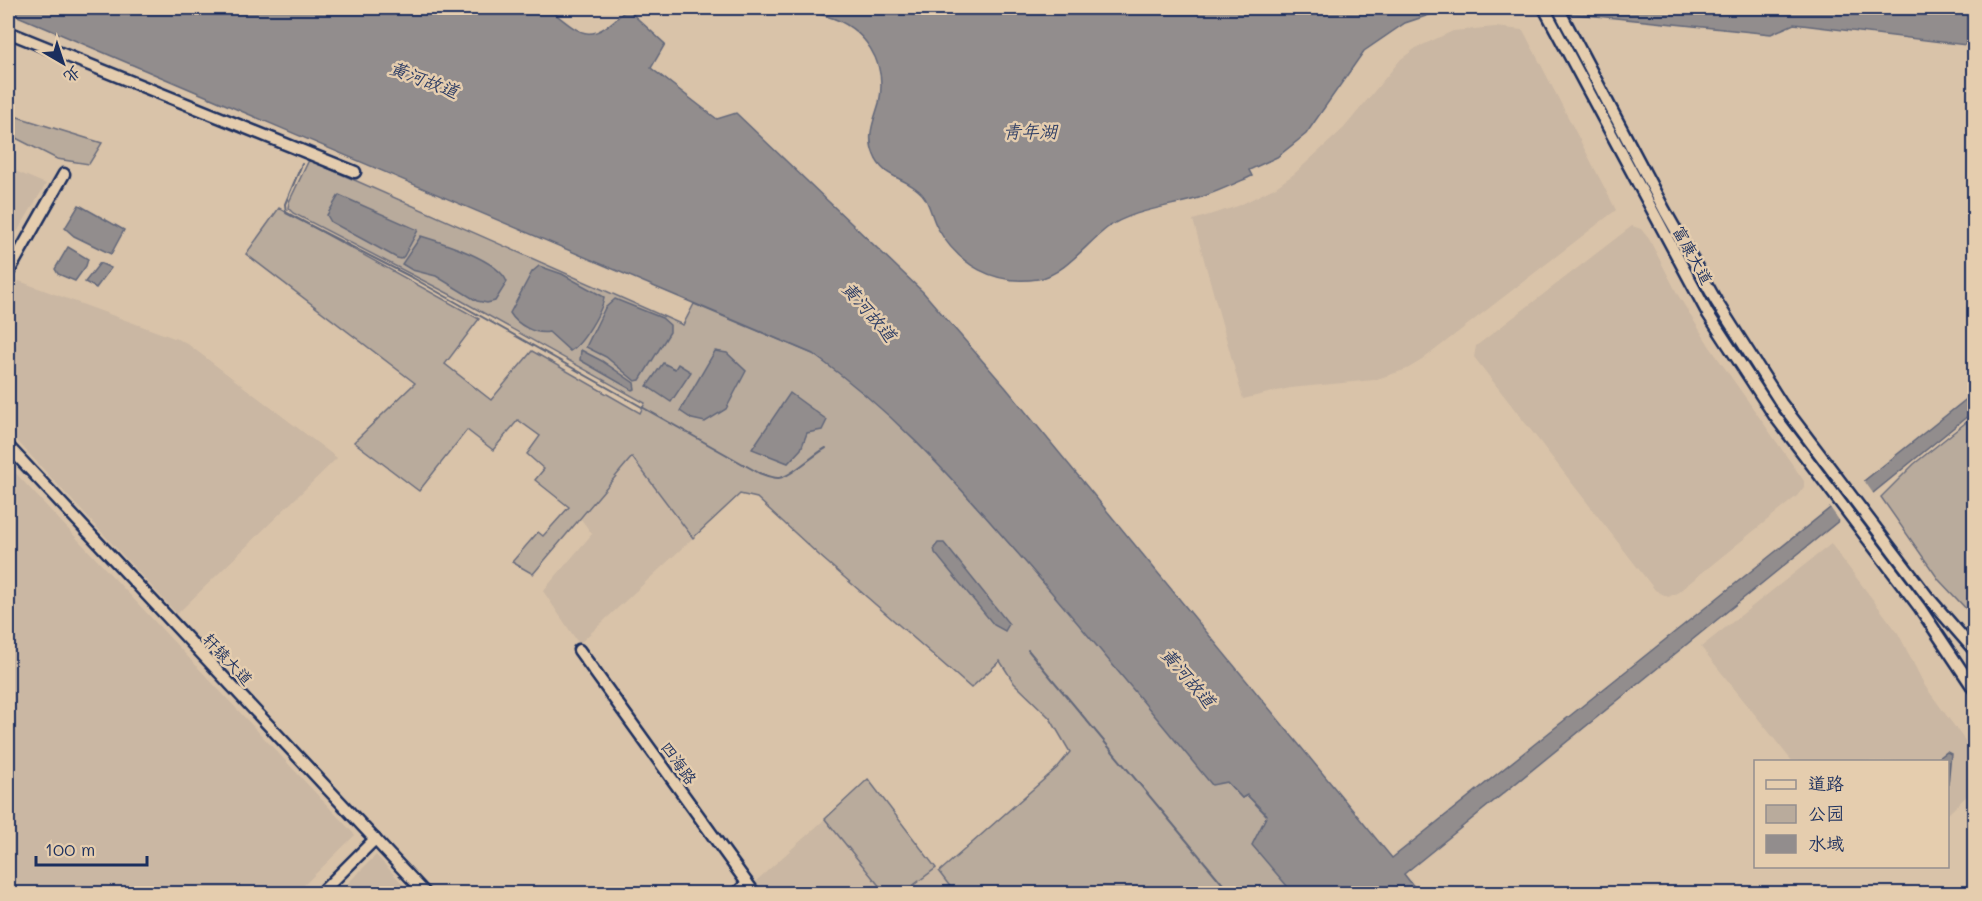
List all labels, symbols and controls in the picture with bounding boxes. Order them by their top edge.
north arrow [33,33,93,93]
water label: 黄河故道 [386,55,464,104]
text: 北 [60,62,86,88]
water label: 青年湖 [1003,119,1059,143]
street label: 富康大道 [1669,222,1718,288]
water label: 黄河故道 [837,276,904,348]
street label: 轩辕大道 [199,628,258,689]
water label: 黄河故道 [1156,642,1223,714]
street label: 四海路 [657,737,702,788]
legend [1754,760,1949,868]
text: 道路 [1808,771,1844,795]
text: 公园 [1808,801,1844,825]
scale bar [36,829,147,867]
text: 水域 [1808,831,1844,855]
text: 100 m [45,837,95,861]

